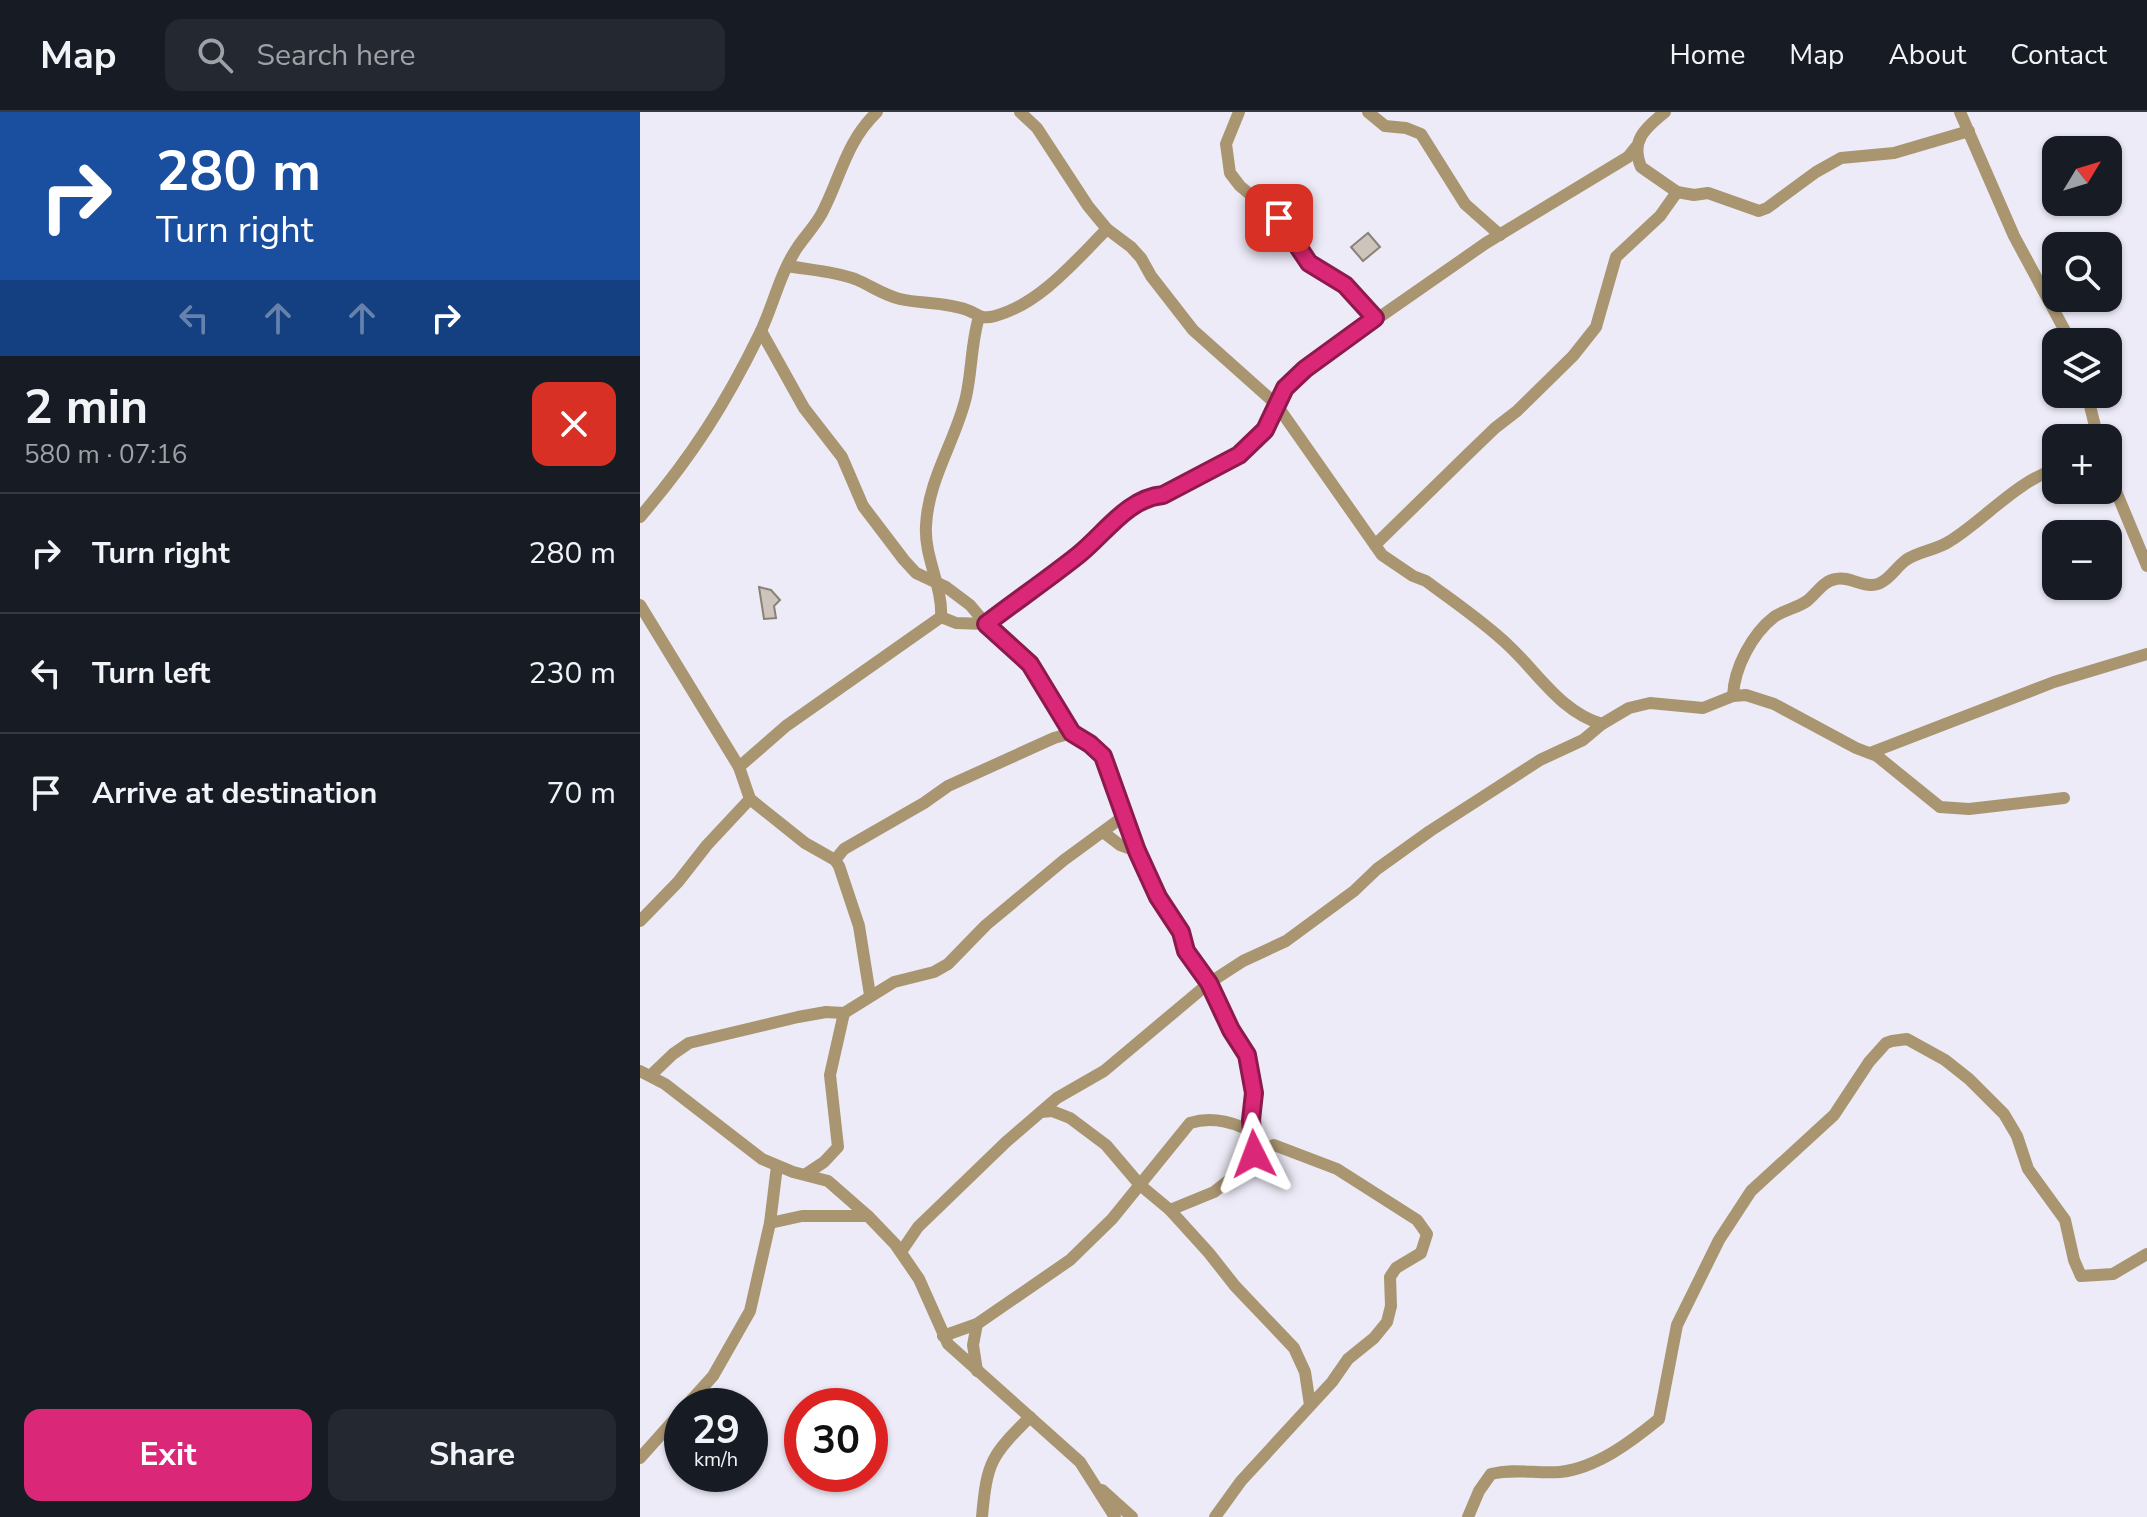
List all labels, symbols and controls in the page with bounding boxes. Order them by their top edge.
search box [165,19,725,91]
text: Map [40,30,117,81]
icon: search [193,33,237,77]
text: Search here [257,35,416,76]
text: Home [1670,36,1745,74]
text: Map [1789,36,1844,74]
text: About [1888,36,1966,74]
text: Contact [2010,36,2107,74]
text: 280 m [156,133,321,210]
north arrow [2042,136,2122,216]
map controls [2042,136,2122,600]
icon: right [24,144,128,248]
pin [1245,184,1313,252]
icon: arrive [1257,196,1301,240]
text: Turn right [156,206,313,255]
button: search [2042,232,2122,312]
icon: left [172,296,216,340]
icon: ahead [256,296,300,340]
icon: ahead [340,296,384,340]
icon: right [424,296,468,340]
button: layers [2042,328,2122,408]
text: 2 min [24,374,148,440]
button: close [532,382,616,466]
button: + [2042,424,2122,504]
text: 580 m · 07:16 [24,437,187,472]
button: − [2042,520,2122,600]
icon: right [24,531,68,575]
text: Turn right [92,533,230,574]
text: 280 m [529,533,616,574]
icon: left [24,651,68,695]
text: Turn left [92,653,210,694]
text: 230 m [529,653,616,694]
icon: arrive [24,771,68,815]
text: Arrive at destination [92,773,377,814]
text: 70 m [547,773,616,814]
position arrow [1212,1112,1296,1196]
speed limit sign: 30 [784,1388,888,1492]
text: 29 [692,1403,740,1457]
button: Exit [24,1409,312,1501]
button: Share [328,1409,616,1501]
text: km/h [694,1446,738,1473]

